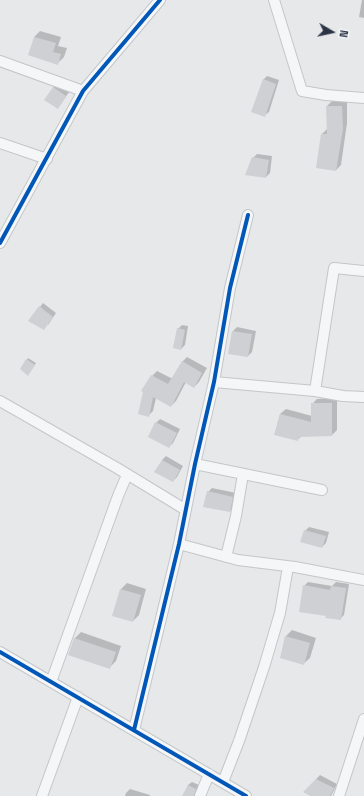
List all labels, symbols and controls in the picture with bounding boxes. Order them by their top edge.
north arrow [312,12,352,52]
text: N [336,29,351,39]

